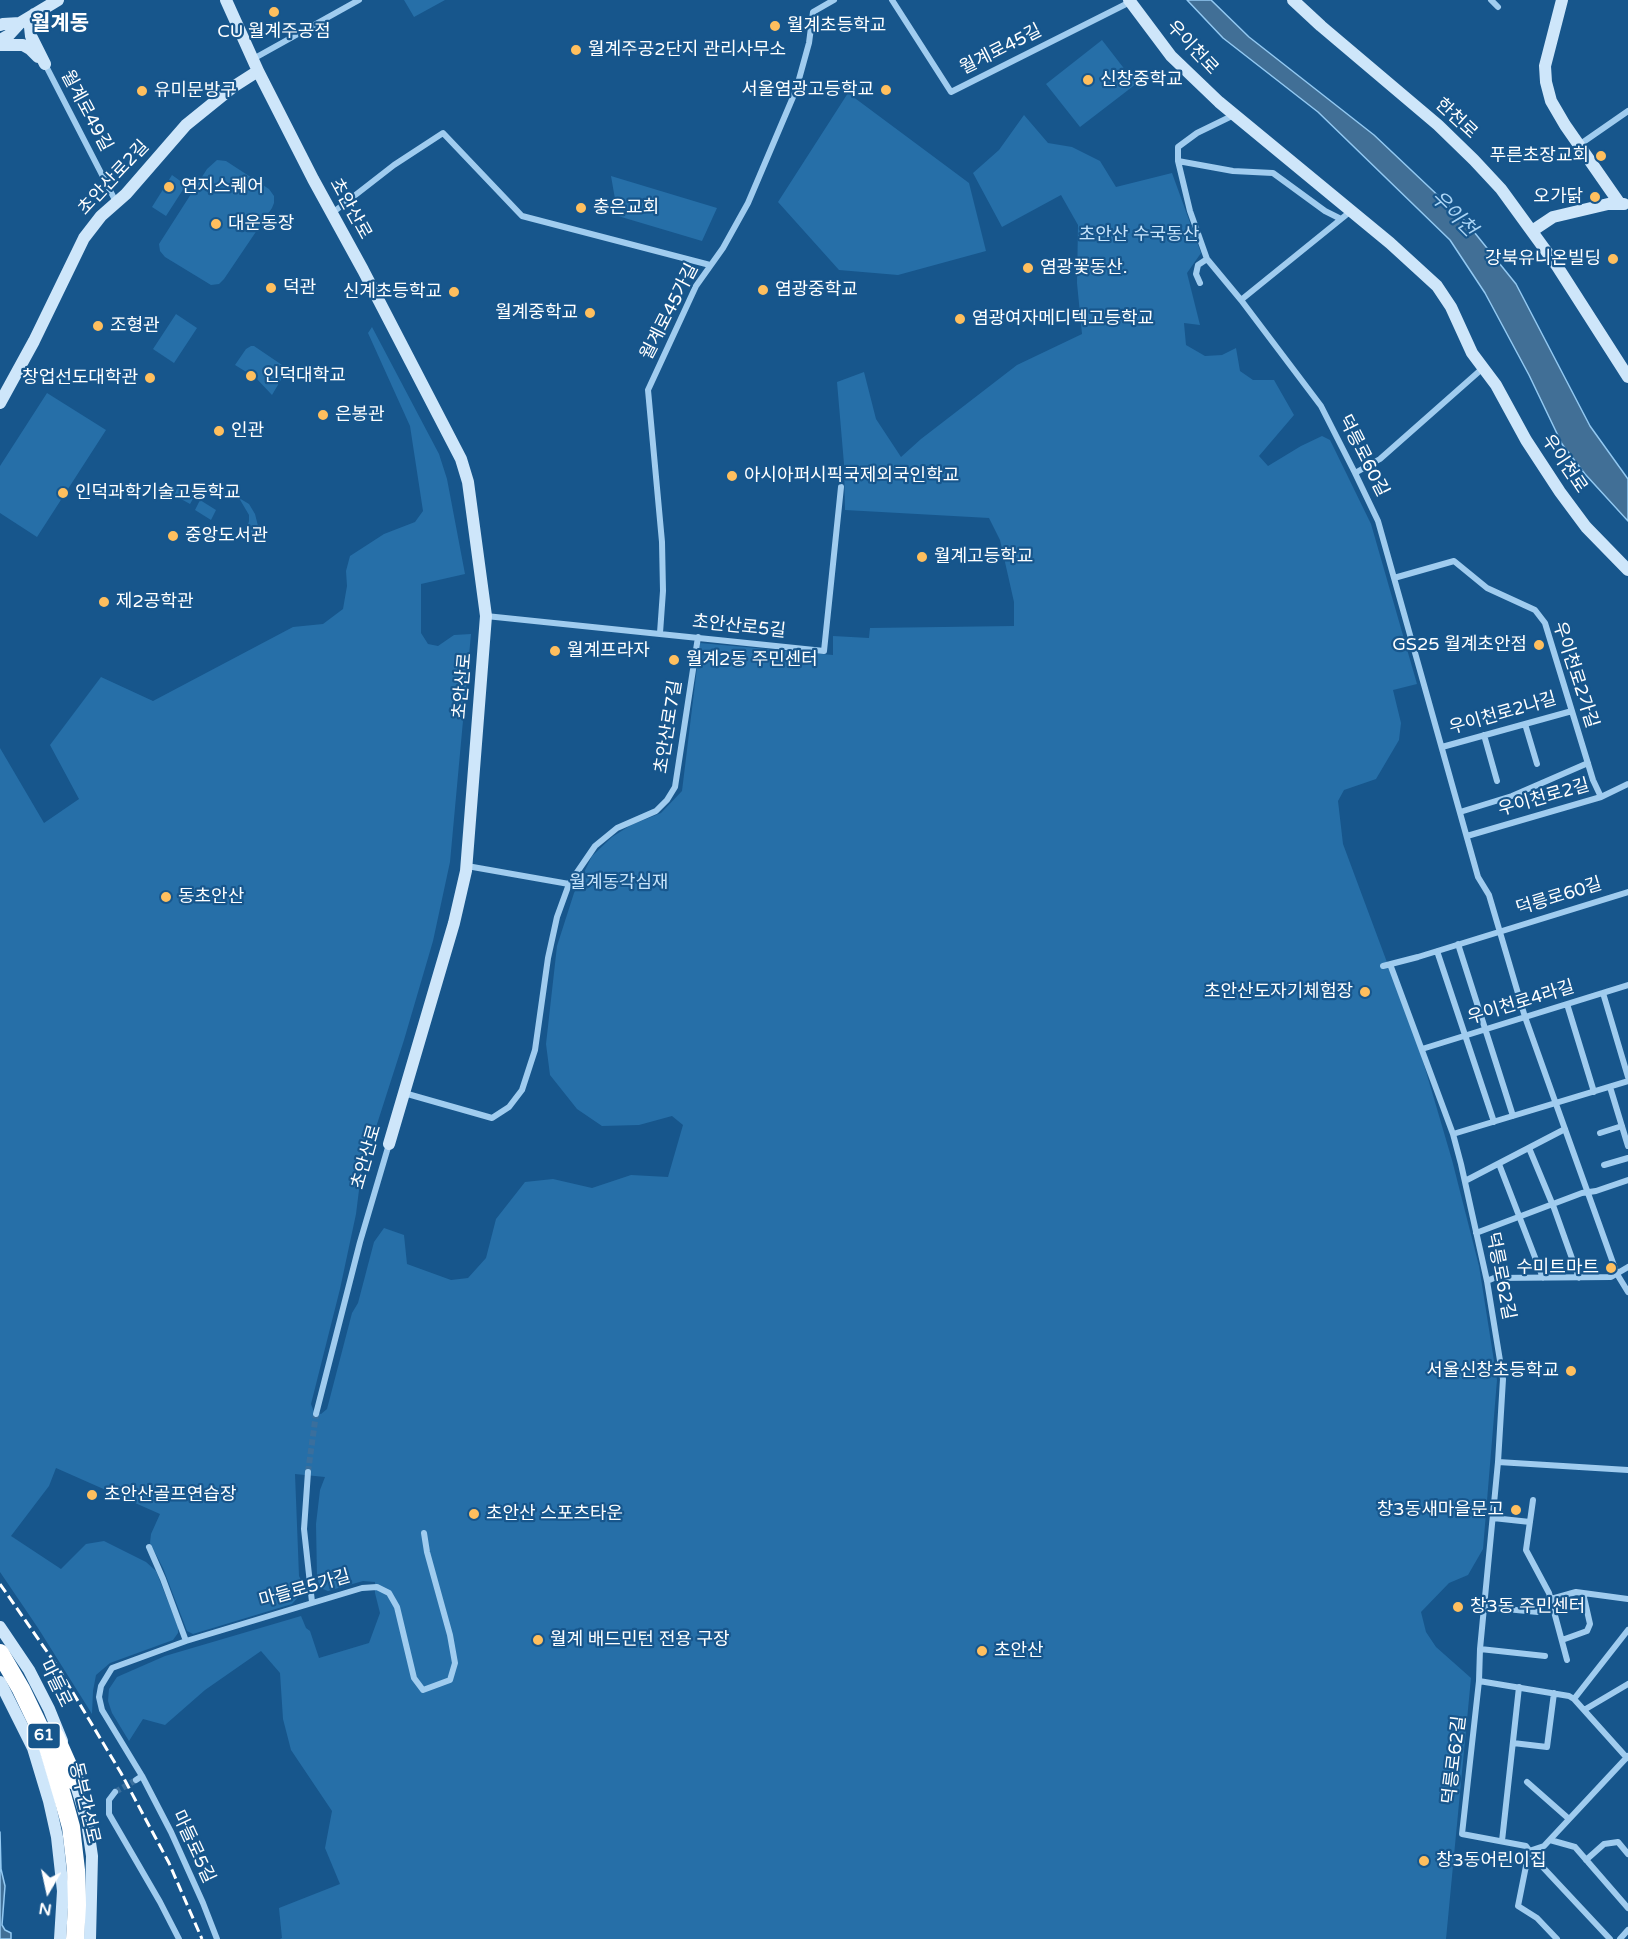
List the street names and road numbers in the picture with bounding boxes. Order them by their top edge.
street label: 우이천로 [1162,16,1222,80]
street label: 월계로45길 [957,20,1045,80]
street label: 월계로49길 [56,67,116,155]
street label: 한천로 [1430,94,1482,144]
street label: 초안산로2길 [74,136,154,220]
street label: 초안산로 [324,175,376,243]
street label: 월계로45가길 [636,260,704,364]
street label: 덕릉로60길 [1333,412,1393,500]
street label: 우이천로 [1537,431,1591,497]
street label: 초안산로5길 [691,611,787,643]
street label: 우이천로2가길 [1548,619,1602,731]
street label: 초안산로 [449,652,477,720]
street label: 초안산로7길 [651,679,687,775]
street label: 우이천로2나길 [1447,688,1559,740]
street label: 우이천로2길 [1496,775,1592,821]
street label: 덕릉로60길 [1513,874,1605,920]
street label: 우이천로4라길 [1465,976,1577,1030]
street label: 초안산로 [347,1122,387,1192]
street label: 덕릉로62길 [1481,1230,1519,1322]
street label: 마들로5가길 [257,1566,353,1612]
street label: 마들로 [34,1657,76,1711]
street label: 덕릉로62길 [1439,1715,1471,1805]
road number: 61 [28,1723,60,1749]
street label: 동부간선로 [64,1760,104,1846]
street label: 마들로5길 [167,1807,219,1887]

